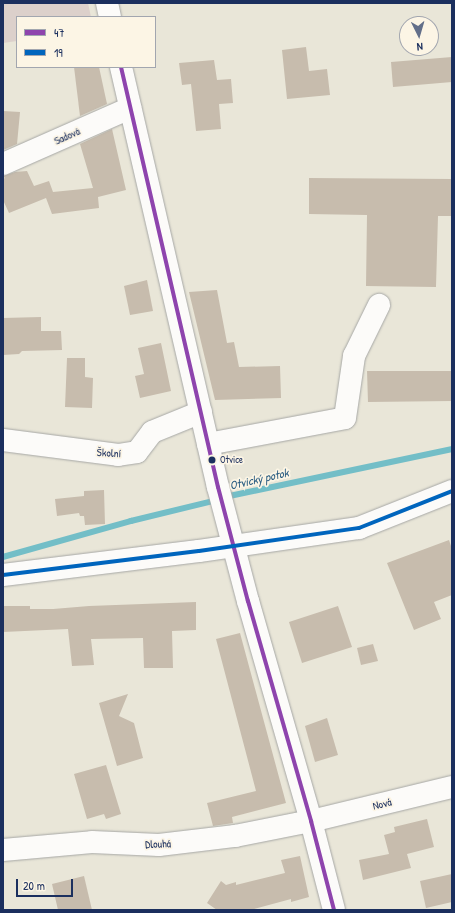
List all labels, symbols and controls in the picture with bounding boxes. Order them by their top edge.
legend [16,16,156,68]
north arrow [399,16,439,56]
text: 47 [54,24,64,41]
text: N [416,40,423,54]
text: 19 [54,44,63,61]
street label: Sadová [52,125,82,147]
street label: Školní [96,446,122,460]
place label: Otvice [220,454,243,466]
marker: Otvice [207,455,217,465]
water label: Otvický potok [228,465,290,493]
street label: Nová [371,795,393,813]
street label: Dlouhá [145,837,171,851]
scale bar [18,871,75,897]
text: 20 m [23,877,45,894]

